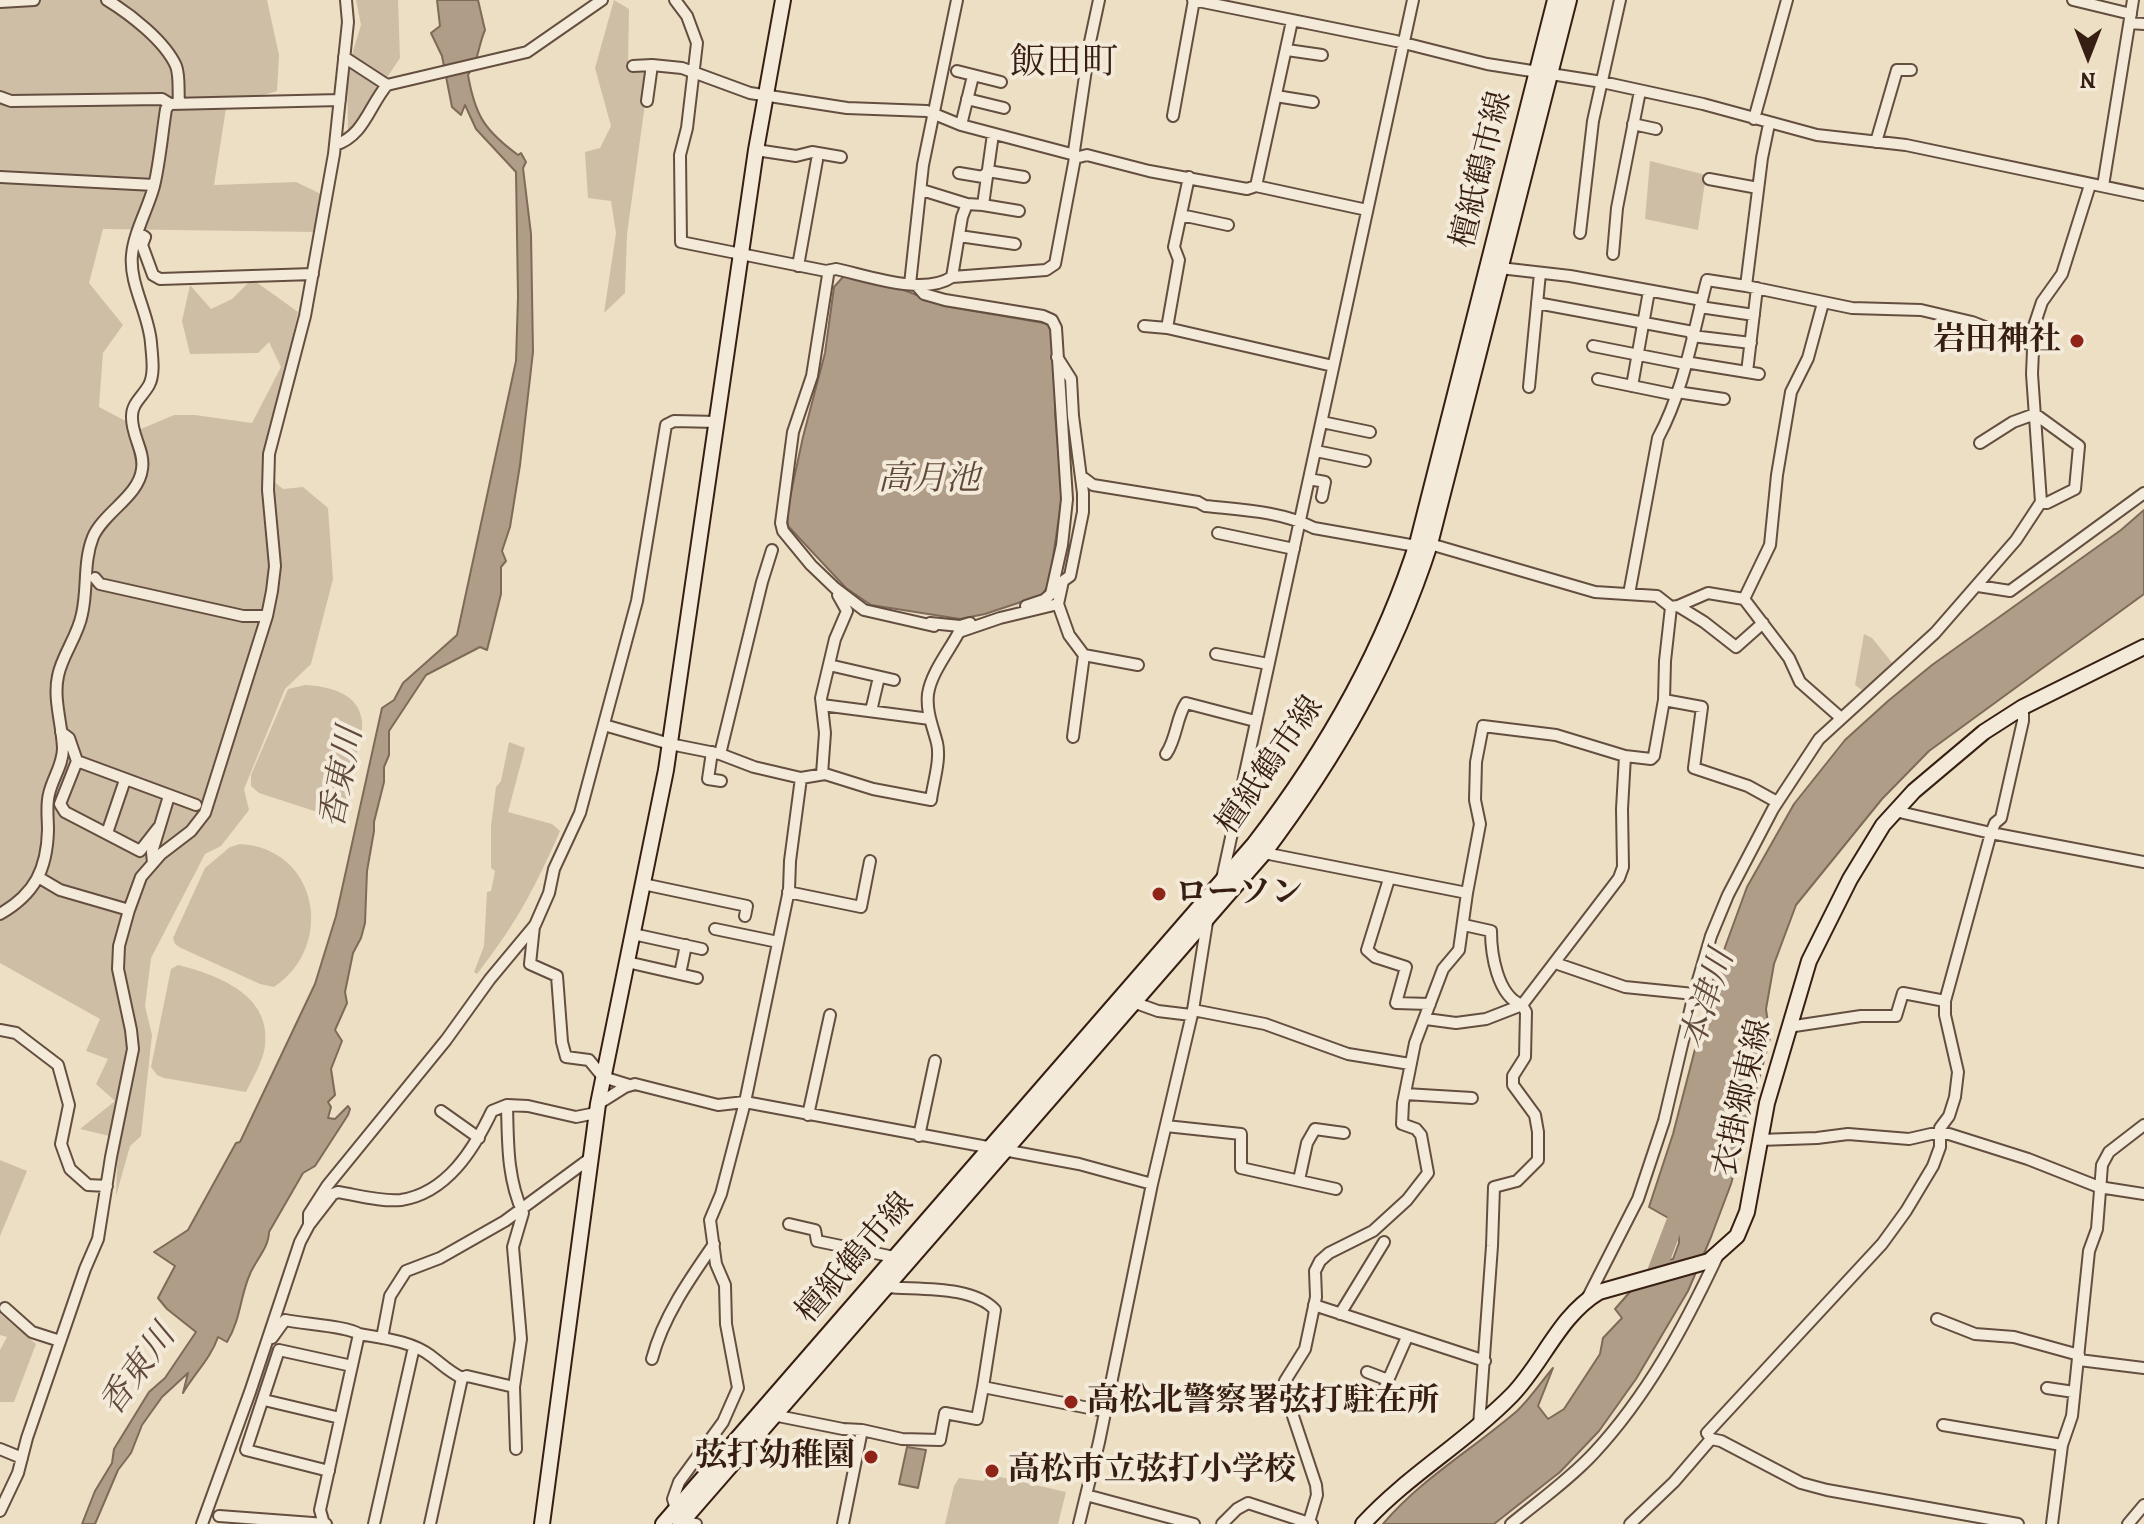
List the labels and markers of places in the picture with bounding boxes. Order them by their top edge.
place label: 岩田神社 [1933,322,2061,360]
marker: 岩田神社 [2068,332,2086,350]
place label: ローソン [1175,875,1303,913]
marker: ローソン [1150,885,1168,903]
place label: 高松北警察署弦打駐在所 [1087,1383,1439,1421]
marker: 高松北警察署弦打駐在所 [1062,1393,1080,1411]
place label: 弦打幼稚園 [695,1438,855,1476]
marker: 弦打幼稚園 [862,1448,880,1466]
place label: 高松市立弦打小学校 [1008,1452,1296,1490]
marker: 高松市立弦打小学校 [983,1462,1001,1480]

